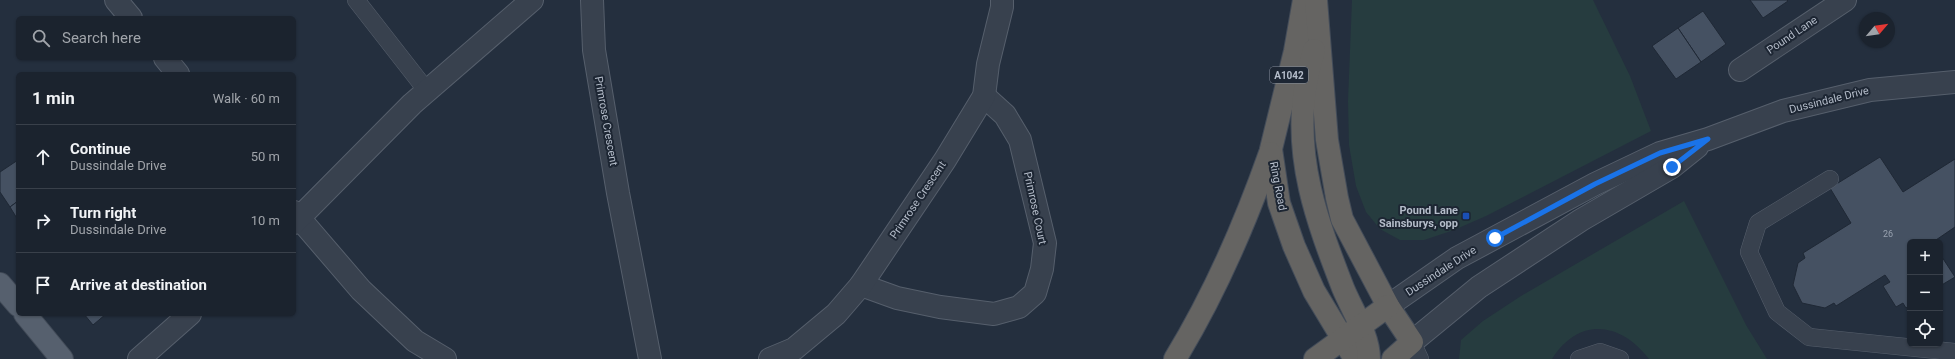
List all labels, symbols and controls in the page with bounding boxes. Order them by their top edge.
north arrow [1859,12,1895,48]
street label: Pound Lane [1764,13,1820,57]
search box [16,16,296,60]
icon: search [30,27,52,49]
text: Search here [62,29,141,47]
road number: A1042 [1270,67,1308,83]
street label: Primrose Crescent [592,75,620,167]
street label: Dussindale Drive [1788,84,1870,116]
text: 1 min [32,88,75,108]
text: Walk · 60 m [213,91,280,106]
text: Continue [70,140,131,158]
icon: ahead [32,146,54,168]
text: 50 m [251,149,280,164]
text: Dussindale Drive [70,158,166,173]
street label: Primrose Crescent [887,158,949,241]
route end [1663,158,1681,176]
street label: Ring Road [1267,160,1289,212]
street label: Primrose Court [1021,170,1049,246]
text: Turn right [70,204,136,222]
place label: Pound Lane Sainsburys, opp [1379,204,1458,230]
icon: right [32,210,54,232]
marker: Pound Lane Sainsburys, opp [1461,211,1471,221]
text: 10 m [251,213,280,228]
text: Dussindale Drive [70,222,166,237]
route start [1486,229,1504,247]
house number: 26 [1883,229,1893,239]
map controls [1907,239,1943,347]
button: + [1907,239,1943,275]
street label: Dussindale Drive [1403,243,1479,299]
icon: arrive [32,274,54,296]
button: − [1907,275,1943,311]
text: Arrive at destination [70,276,207,294]
button: locate [1907,311,1943,347]

